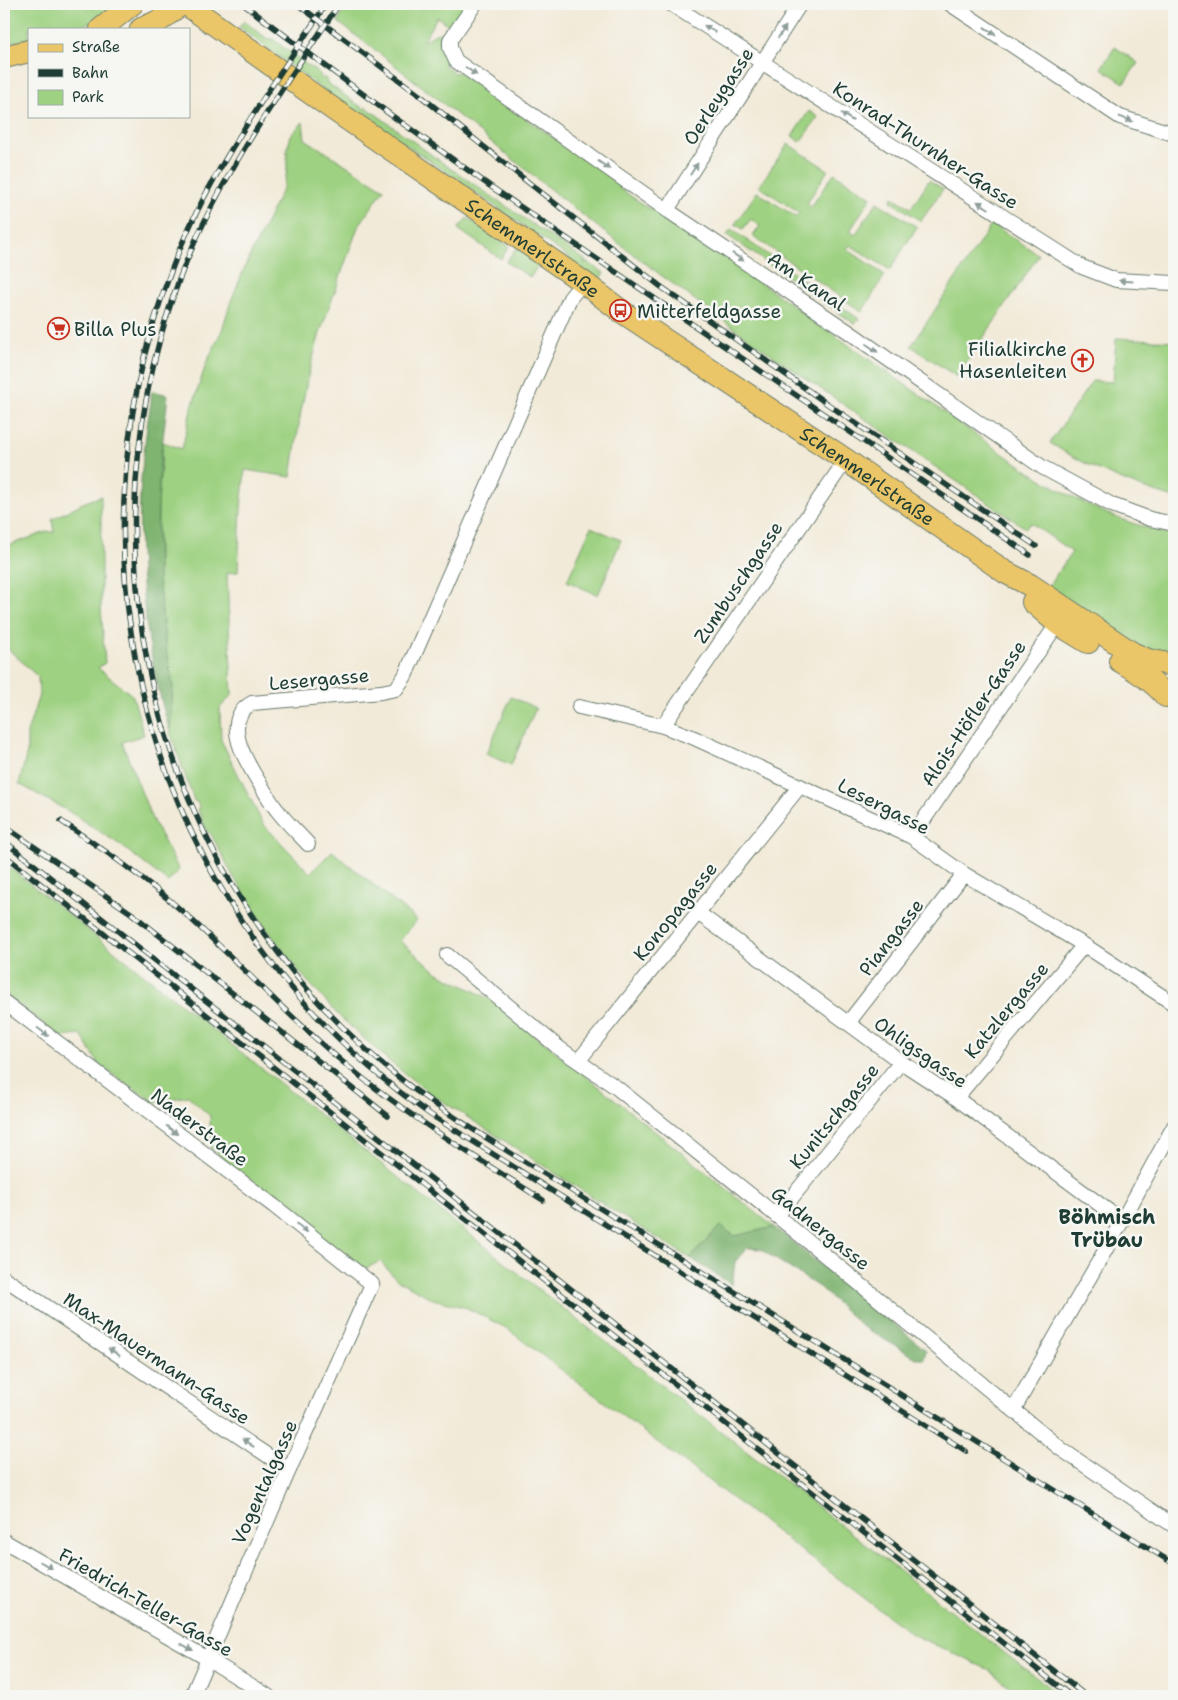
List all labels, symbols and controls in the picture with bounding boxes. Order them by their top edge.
one-way arrow [704,24,717,34]
one-way arrow [777,25,787,39]
one-way arrow [983,26,997,36]
legend [28,28,190,118]
text: Straße [72,37,120,57]
street label: Oerleygasse [678,43,759,150]
text: Bahn [72,63,108,83]
one-way arrow [464,66,478,76]
street label: Konrad-Thurnher-Gasse [828,76,1023,215]
text: Park [72,87,104,107]
one-way arrow [841,112,854,121]
one-way arrow [1119,115,1134,123]
one-way arrow [597,160,610,170]
one-way arrow [689,162,698,175]
street label: Schemmerlstraße [460,192,605,304]
one-way arrow [977,200,990,210]
street label: Am Kanal [763,246,851,317]
one-way arrow [731,252,744,262]
one-way arrow [1117,276,1133,284]
bus stop icon: Mitterfeldgasse [609,299,633,323]
place label: Mitterfeldgasse [637,299,781,324]
supermarket icon: Billa Plus [46,317,70,341]
place label: Billa Plus [74,317,157,342]
place label: Filialkirche Hasenleiten [959,337,1067,384]
one-way arrow [865,343,879,353]
church icon: Filialkirche Hasenleiten [1071,348,1095,372]
street label: Schemmerlstraße [795,421,940,532]
street label: Zumbuschgasse [688,516,789,648]
street label: Alois-Höfler-Gasse [915,635,1032,791]
street label: Lesergasse [268,663,370,696]
street label: Lesergasse [833,773,934,840]
street label: Konopagasse [628,857,723,966]
street label: Piangasse [853,894,929,981]
street label: Katzlergasse [959,957,1054,1064]
street label: Ohligsgasse [869,1011,972,1094]
one-way arrow [36,1027,50,1037]
street label: Kunitschgasse [784,1058,885,1174]
street label: Naderstraße [146,1082,254,1172]
one-way arrow [165,1124,178,1135]
street label: Gadnergasse [766,1181,875,1276]
district label: Böhmisch Trübau [1059,1204,1155,1253]
one-way arrow [295,1223,309,1233]
street label: Max-Mauermann-Gasse [58,1286,255,1430]
one-way arrow [107,1347,120,1357]
street label: Vogentalgasse [226,1416,303,1548]
one-way arrow [242,1438,255,1447]
street label: Friedrich-Teller-Gasse [54,1542,238,1663]
one-way arrow [39,1561,52,1570]
one-way arrow [180,1642,193,1651]

